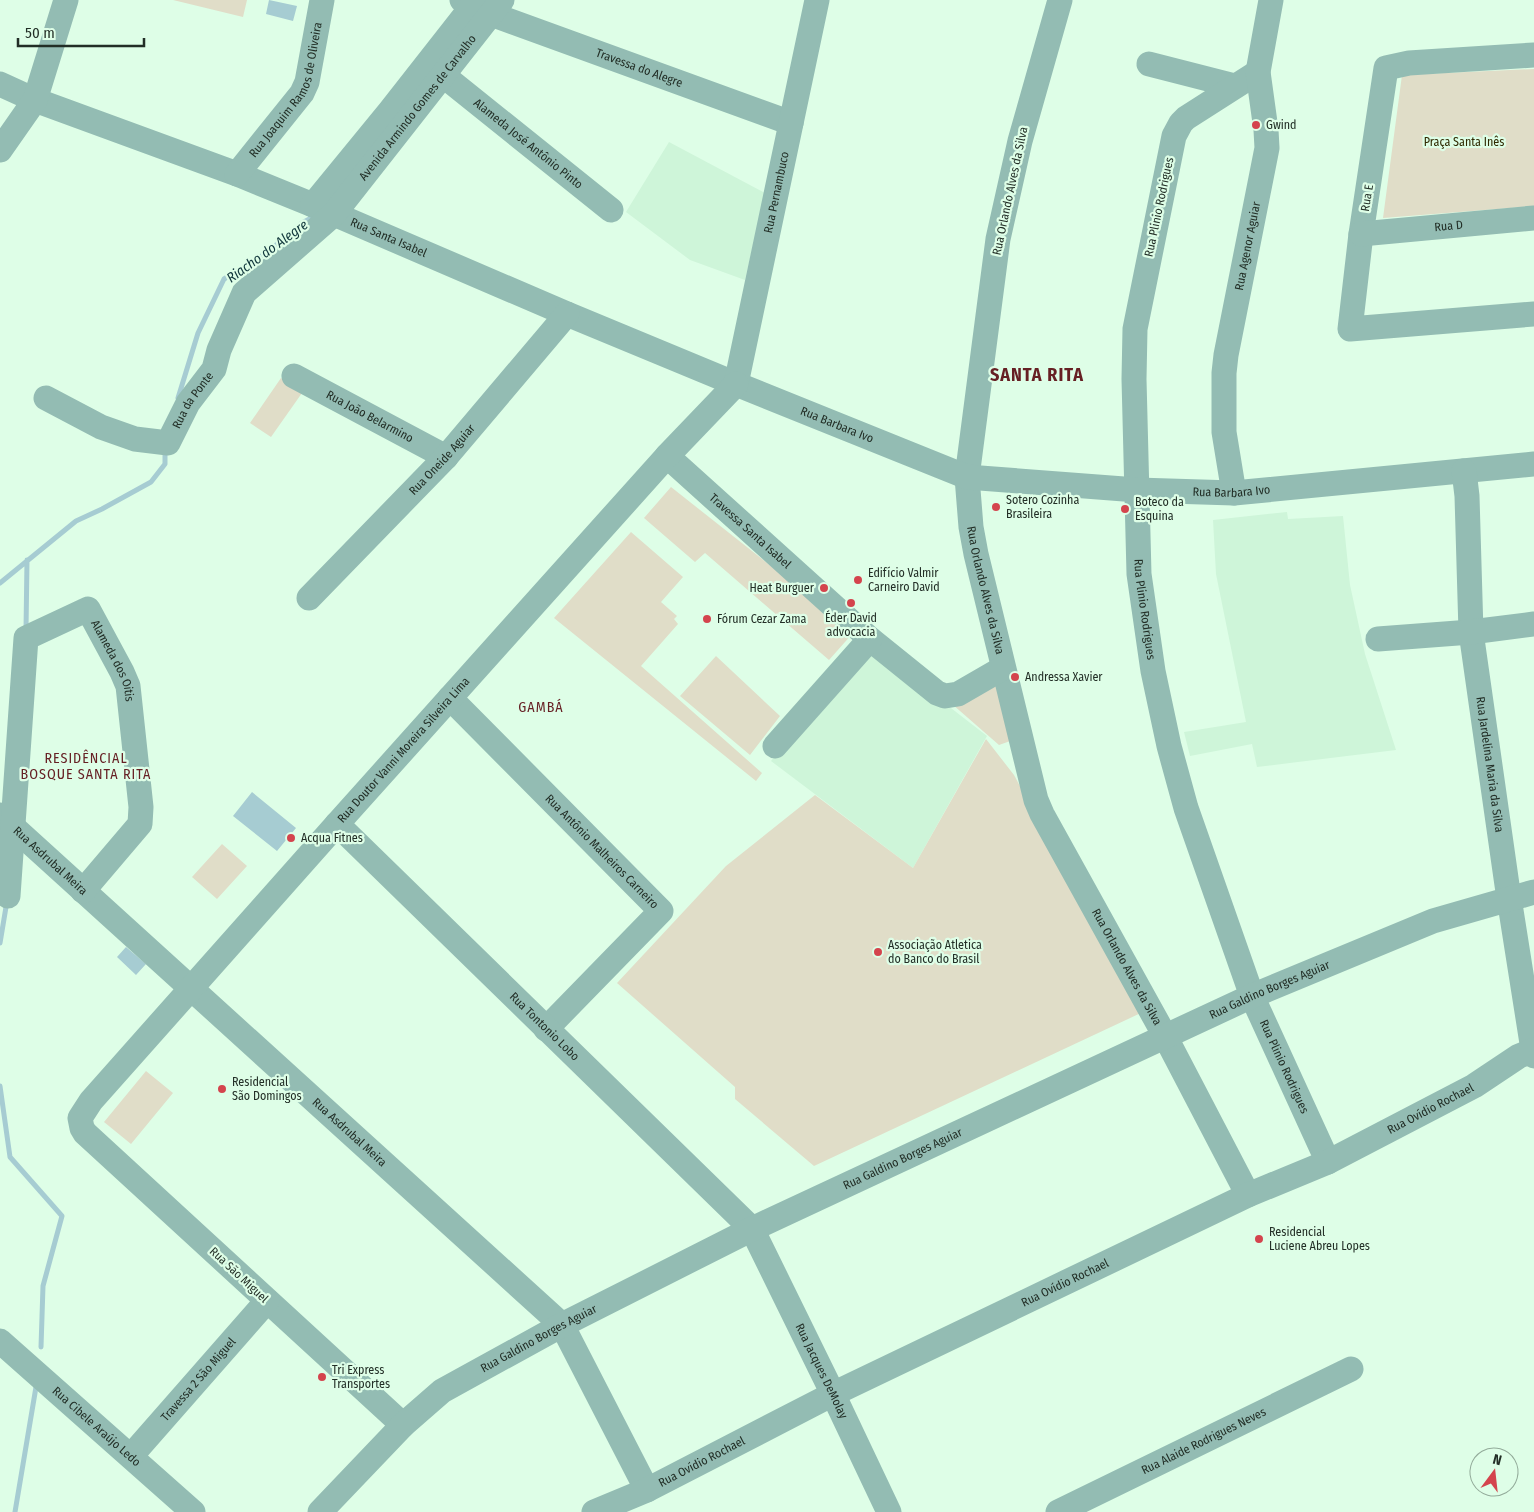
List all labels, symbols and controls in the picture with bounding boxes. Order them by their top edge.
scale bar [18,15,144,47]
street label: Rua Joaquim Ramos de Oliveira [246,21,325,160]
text: 50 m [25,24,55,42]
street label: Avenida Armindo Gomes de Carvalho [356,32,479,183]
street label: Travessa do Alegre [594,46,685,90]
street label: Alameda José Antônio Pinto [471,96,586,192]
place label: Gwind [1266,118,1297,132]
marker: Gwind [1250,119,1262,131]
street label: Rua Orlando Alves da Silva [990,125,1030,256]
park label: Praça Santa Inês [1424,135,1504,149]
street label: Rua Pernambuco [761,150,792,234]
street label: Rua Plinio Rodrigues [1142,156,1176,258]
street label: Rua E [1358,183,1376,213]
street label: Rua Agenor Aguiar [1232,200,1263,292]
street label: Rua Santa Isabel [348,215,429,260]
water label: Riacho do Alegre [223,216,311,287]
street label: Rua D [1434,218,1463,234]
district label: SANTA RITA [990,364,1084,386]
street label: Rua da Ponte [169,369,216,431]
street label: Rua João Belarmino [324,388,416,445]
street label: Rua Barbara Ivo [798,404,876,446]
street label: Rua Oneide Aguiar [406,421,478,498]
street label: Rua Barbara Ivo [1192,483,1271,500]
street label: Travessa Santa Isabel [706,491,794,571]
place label: Sotero Cozinha Brasileira [1006,493,1079,521]
place label: Boteco da Esquina [1135,495,1184,523]
marker: Sotero Cozinha Brasileira [990,501,1002,513]
marker: Boteco da Esquina [1119,503,1131,515]
street label: Rua Orlando Alves da Silva [964,525,1007,656]
street label: Rua Plinio Rodrigues [1132,559,1158,661]
place label: Edifício Valmir Carneiro David [868,566,940,594]
marker: Edifício Valmir Carneiro David [852,574,864,586]
place label: Heat Burguer [750,581,815,595]
marker: Heat Burguer [818,582,830,594]
marker: Éder David advocacia [845,597,857,609]
place label: Éder David advocacia [825,610,877,639]
place label: Fórum Cezar Zama [717,612,806,626]
marker: Fórum Cezar Zama [701,613,713,625]
street label: Alameda dos Oitis [88,617,137,702]
place label: Andressa Xavier [1025,670,1103,684]
marker: Andressa Xavier [1009,671,1021,683]
street label: Rua Doutor Vanni Moreira Silveira Lima [335,674,472,826]
street label: Rua Jardelina Maria da Silva [1473,696,1506,833]
district label: GAMBÁ [518,698,564,716]
district label: RESIDÊNCIAL BOSQUE SANTA RITA [21,749,151,783]
street label: Rua Antônio Malheiros Carneiro [542,791,662,912]
street label: Rua Asdrubal Meira [10,824,90,898]
place label: Acqua Fitnes [301,831,363,845]
marker: Acqua Fitnes [285,832,297,844]
street label: Rua Orlando Alves da Silva [1089,906,1165,1028]
place label: Associação Atletica do Banco do Brasil [888,938,982,966]
marker: Associação Atletica do Banco do Brasil [872,946,884,958]
street label: Rua Galdino Borges Aguiar [1207,957,1333,1022]
street label: Rua Tontonio Lobo [507,990,582,1064]
street label: Rua Plinio Rodrigues [1257,1017,1312,1116]
place label: Residencial São Domingos [232,1075,302,1103]
street label: Rua Ovídio Rochael [1385,1080,1476,1137]
marker: Residencial São Domingos [216,1083,228,1095]
street label: Rua Asdrubal Meira [310,1095,390,1169]
street label: Rua Galdino Borges Aguiar [841,1125,965,1193]
place label: Residencial Luciene Abreu Lopes [1269,1225,1370,1253]
marker: Residencial Luciene Abreu Lopes [1253,1233,1265,1245]
street label: Rua São Miguel [207,1244,271,1306]
street label: Rua Ovídio Rochael [1019,1256,1111,1310]
street label: Rua Galdino Borges Aguiar [478,1301,600,1375]
street label: Rua Jacques DeMolay [792,1321,851,1421]
street label: Travessa 2 São Miguel [158,1335,239,1424]
place label: Tri Express Transportes [332,1363,390,1391]
marker: Tri Express Transportes [316,1371,328,1383]
street label: Rua Cibele Araújo Ledo [50,1384,144,1469]
street label: Rua Alaide Rodrigues Neves [1139,1405,1268,1477]
street label: Rua Ovídio Rochael [656,1434,747,1490]
north arrow [1469,1447,1519,1497]
text: N [1491,1451,1503,1469]

